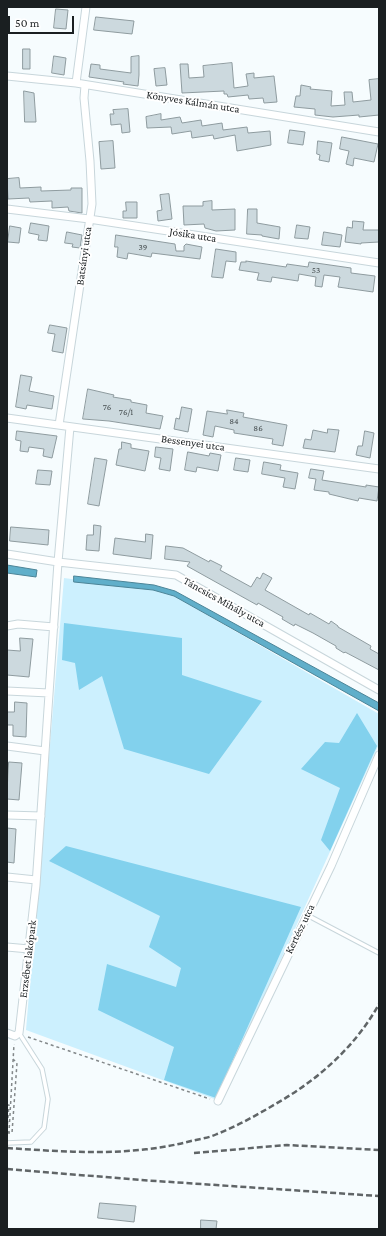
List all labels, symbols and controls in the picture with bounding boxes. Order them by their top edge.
scale bar [10,8,76,34]
text: 50 m [15,16,39,30]
street label: Könyves Kálmán utca [146,88,240,116]
street label: Jósika utca [169,225,217,245]
street label: Batsányi utca [73,226,95,286]
house number: 39 [139,242,147,252]
house number: 53 [312,265,320,275]
house number: 76 [103,402,111,412]
house number: 76/1 [119,407,133,417]
house number: 84 [229,416,239,426]
house number: 86 [253,423,263,433]
street label: Bessenyei utca [160,432,226,454]
street label: Táncsics Mihály utca [181,574,267,630]
street label: Kertész utca [282,902,318,956]
street label: Erzsébet lakópark [17,919,39,999]

